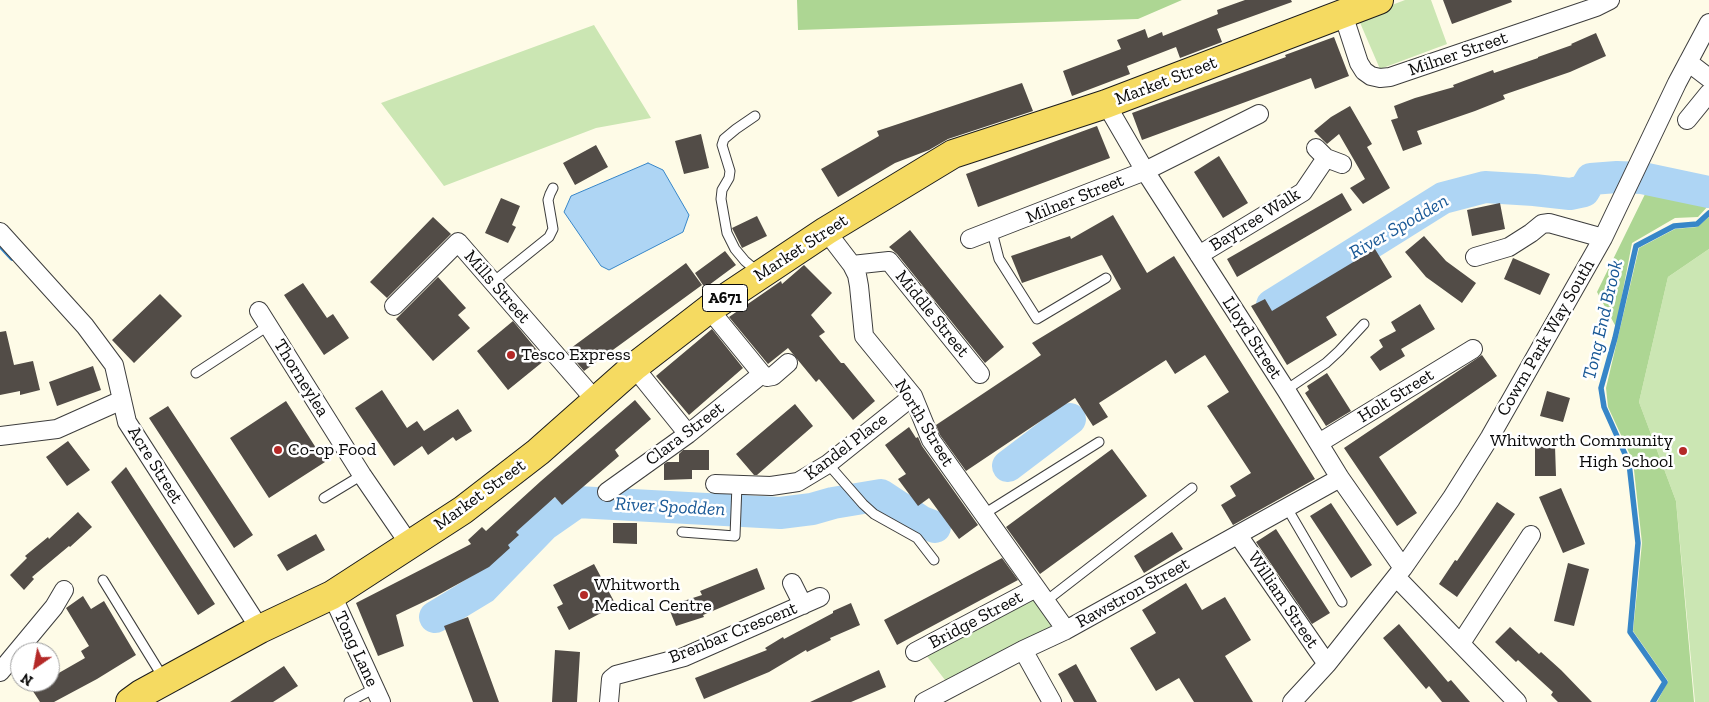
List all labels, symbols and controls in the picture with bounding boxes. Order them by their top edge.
street label: Milner Street [1406,27,1510,81]
street label: Market Street [1112,52,1220,110]
street label: Milner Street [1023,170,1127,228]
street label: Baytree Walk [1206,184,1304,256]
water label: River Spodden [1345,189,1453,265]
street label: Market Street [750,210,852,286]
street label: Mills Street [459,246,535,328]
street label: Cowm Park Way South [1492,256,1600,420]
water label: Tong End Brook [1578,258,1628,382]
street label: Middle Street [890,266,974,362]
road number: A671 [702,284,748,312]
street label: Lloyd Street [1217,293,1287,383]
street label: Thorneylea [269,335,333,421]
place label: Tesco Express [521,344,631,366]
marker: Tesco Express [505,349,517,361]
street label: Holt Street [1354,364,1438,428]
street label: North Street [890,375,958,471]
street label: Clara Street [641,397,729,471]
street label: Kandel Place [800,409,892,485]
street label: Acre Street [123,422,187,508]
place label: Whitworth Community High School [1490,430,1673,472]
place label: Co-op Food [288,439,376,461]
marker: Co-op Food [272,444,284,456]
marker: Whitworth Community High School [1677,445,1689,457]
street label: Market Street [430,455,530,535]
water label: River Spodden [614,493,726,521]
street label: William Street [1243,548,1323,652]
street label: Rawstron Street [1073,553,1193,633]
place label: Whitworth Medical Centre [594,574,712,616]
street label: Bridge Street [925,586,1027,654]
marker: Whitworth Medical Centre [578,589,590,601]
street label: Brenbar Crescent [666,597,800,669]
street label: Tong Lane [329,608,383,690]
north arrow [10,642,60,692]
text: N [18,669,36,689]

